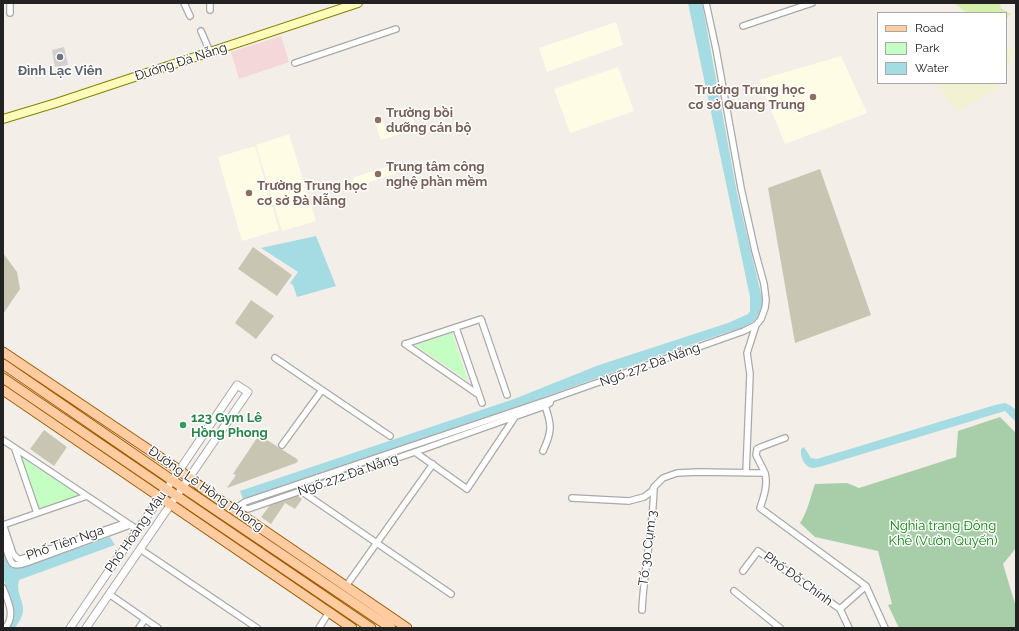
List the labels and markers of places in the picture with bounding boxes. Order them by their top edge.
marker: Đình Lạc Viên [55,52,65,62]
place label: Đình Lạc Viên [18,63,102,79]
place label: Trường Trung học cơ sở Quang Trung [688,82,805,113]
marker: Trường Trung học cơ sở Quang Trung [808,92,818,102]
place label: Trường bồi dưỡng cán bộ [386,105,471,136]
marker: Trường bồi dưỡng cán bộ [373,115,383,125]
place label: Trung tâm công nghệ phần mềm [386,159,487,190]
marker: Trung tâm công nghệ phần mềm [373,169,383,179]
place label: Trường Trung học cơ sở Đà Nẵng [257,178,367,209]
marker: Trường Trung học cơ sở Đà Nẵng [244,188,254,198]
place label: 123 Gym Lê Hồng Phong [191,410,268,441]
marker: 123 Gym Lê Hồng Phong [178,420,188,430]

